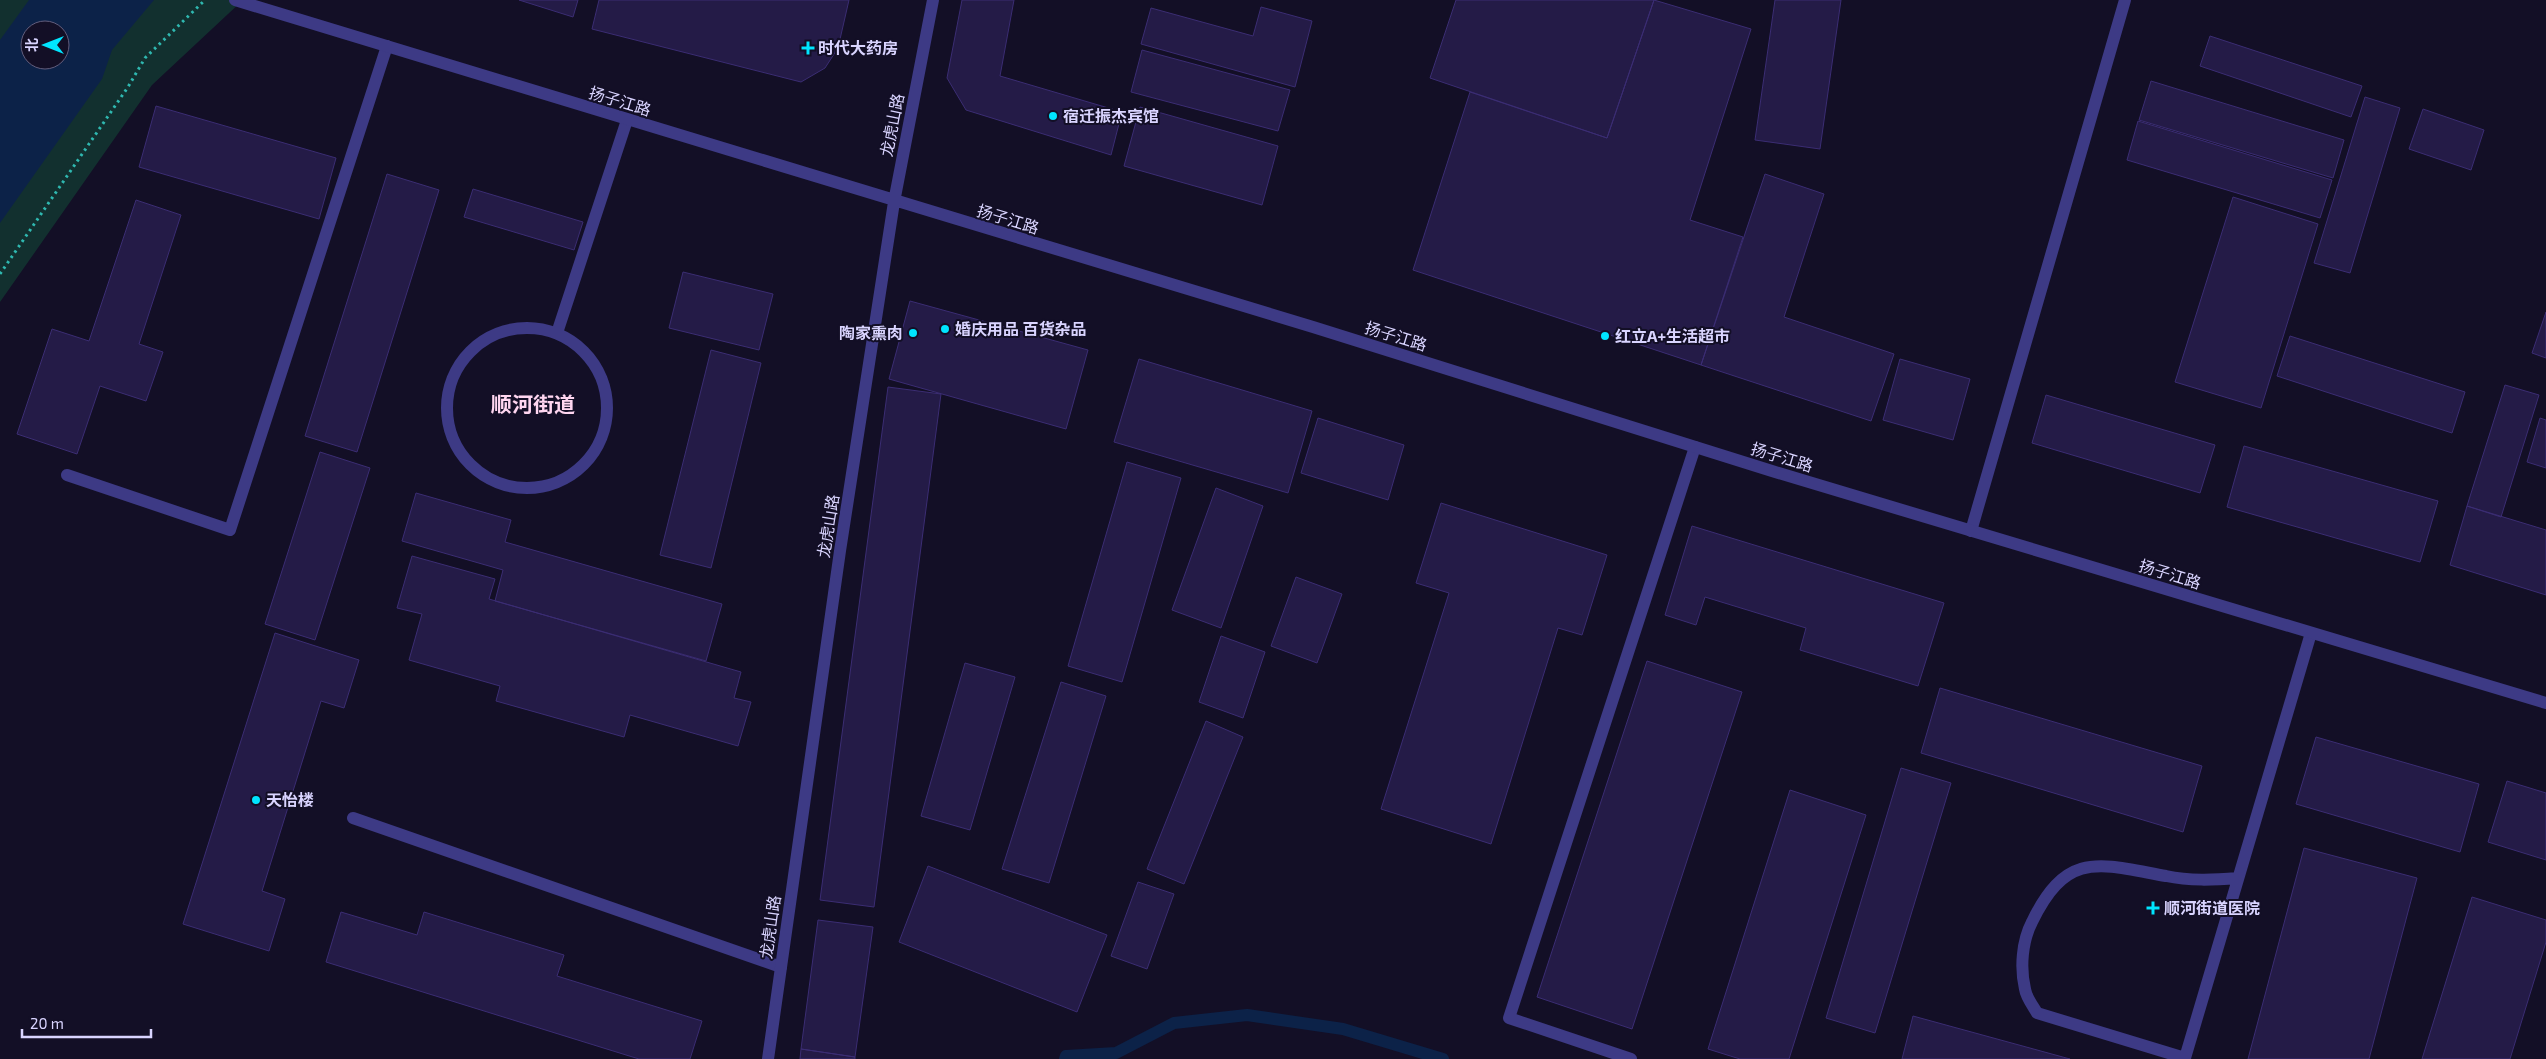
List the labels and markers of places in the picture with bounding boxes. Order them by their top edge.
place label: 时代大药房 [818,38,898,57]
marker: 时代大药房 [802,42,814,54]
place label: 宿迁振杰宾馆 [1063,106,1159,125]
marker: 宿迁振杰宾馆 [1047,110,1059,122]
place label: 婚庆用品 百货杂品 [955,319,1086,338]
place label: 陶家熏肉 [839,323,903,342]
marker: 婚庆用品 百货杂品 [939,323,951,335]
place label: 红立A+生活超市 [1615,326,1730,345]
marker: 陶家熏肉 [907,327,919,339]
marker: 红立A+生活超市 [1599,330,1611,342]
place label: 天怡楼 [266,790,314,809]
marker: 天怡楼 [250,794,262,806]
place label: 顺河街道医院 [2164,898,2260,917]
marker: 顺河街道医院 [2146,901,2160,915]

